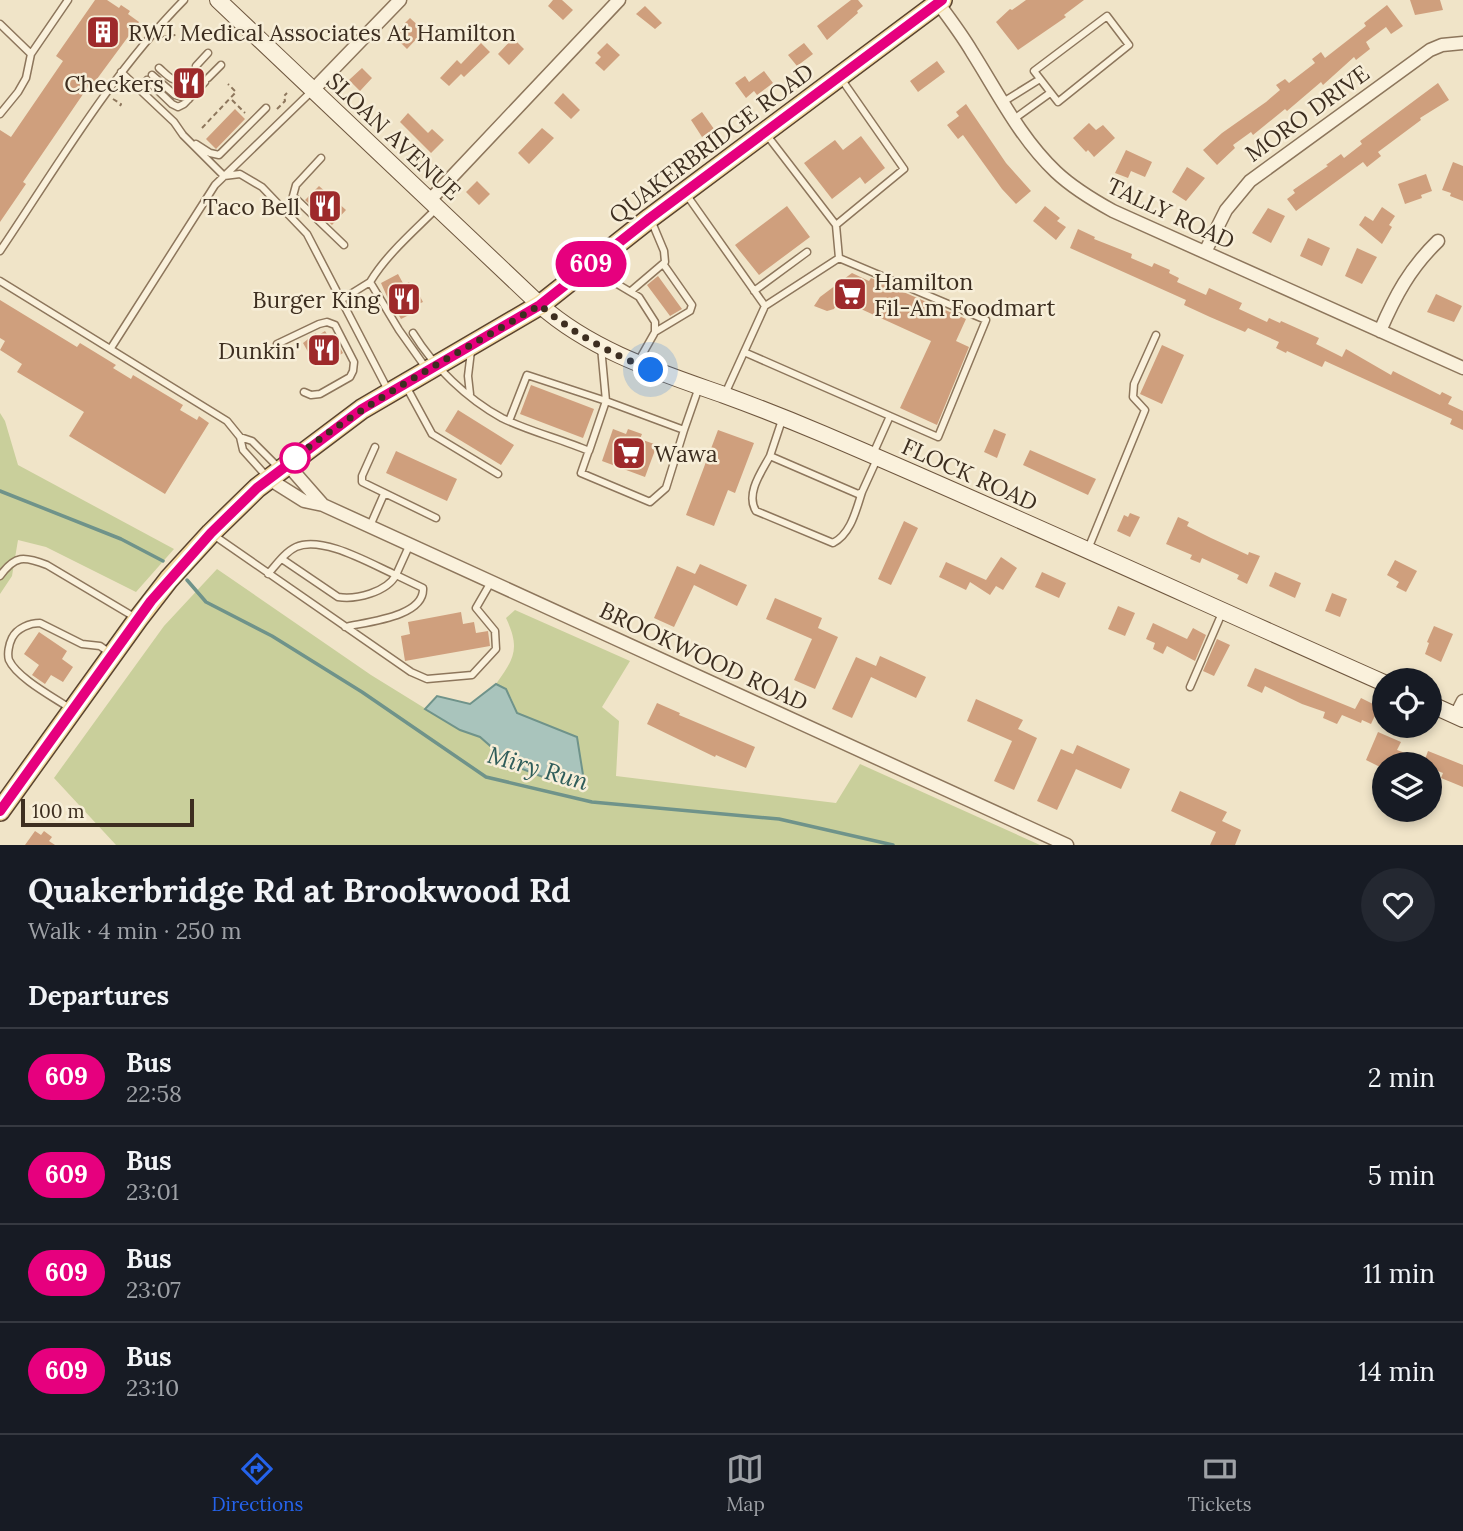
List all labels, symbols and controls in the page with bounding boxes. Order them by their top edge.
building icon: RWJ Medical Associates At Hamilton [84,13,122,51]
place label: RWJ Medical Associates At Hamilton [128,18,516,47]
street label: QUAKERBRIDGE ROAD [603,56,819,230]
street label: MORO DRIVE [1239,58,1375,168]
restaurant icon: Checkers [170,64,208,102]
street label: SLOAN AVENUE [321,66,467,206]
place label: Checkers [64,69,164,98]
street label: TALLY ROAD [1102,171,1240,255]
restaurant icon: Taco Bell [306,187,344,225]
place label: Taco Bell [203,192,300,221]
line badge: 609 [551,241,631,287]
text: 609 [570,248,612,279]
place label: Hamilton Fil-Am Foodmart [874,267,1055,322]
supermarket icon: Hamilton Fil-Am Foodmart [831,275,869,313]
restaurant icon: Burger King [385,280,423,318]
place label: Burger King [252,285,381,314]
restaurant icon: Dunkin' [305,331,343,369]
place label: Dunkin' [218,336,300,365]
your location [633,352,668,387]
street label: FLOCK ROAD [898,431,1042,517]
supermarket icon: Wawa [610,434,648,472]
place label: Wawa [654,439,718,468]
unlabelled marker [280,443,310,473]
street label: BROOKWOOD ROAD [595,595,813,717]
map controls [1372,668,1442,822]
button: locate [1372,668,1442,738]
water label: Miry Run [484,739,592,797]
button: layers [1372,752,1442,822]
scale bar [21,796,194,828]
text: 100 m [32,799,85,823]
button: heart [1361,868,1435,942]
text: Quakerbridge Rd at Brookwood Rd [28,869,571,911]
text: Walk · 4 min · 250 m [28,916,241,945]
text: Departures [28,979,169,1012]
text: Bus [126,1046,172,1079]
text: 609 [45,1061,88,1092]
text: 2 min [1368,1061,1435,1094]
text: 22:58 [126,1079,182,1108]
text: Bus [126,1144,172,1177]
text: 609 [45,1159,88,1190]
text: 5 min [1368,1159,1435,1192]
text: 23:01 [126,1177,179,1206]
text: Bus [126,1242,172,1275]
text: 609 [45,1257,88,1288]
text: 11 min [1363,1257,1435,1290]
text: 23:07 [126,1275,181,1304]
text: Bus [126,1340,172,1373]
text: 609 [45,1355,88,1386]
text: 14 min [1358,1355,1435,1388]
text: 23:10 [126,1373,179,1402]
tab: Directions [211,1450,303,1516]
tab: Map [726,1450,765,1516]
tab: Tickets [1188,1450,1252,1516]

